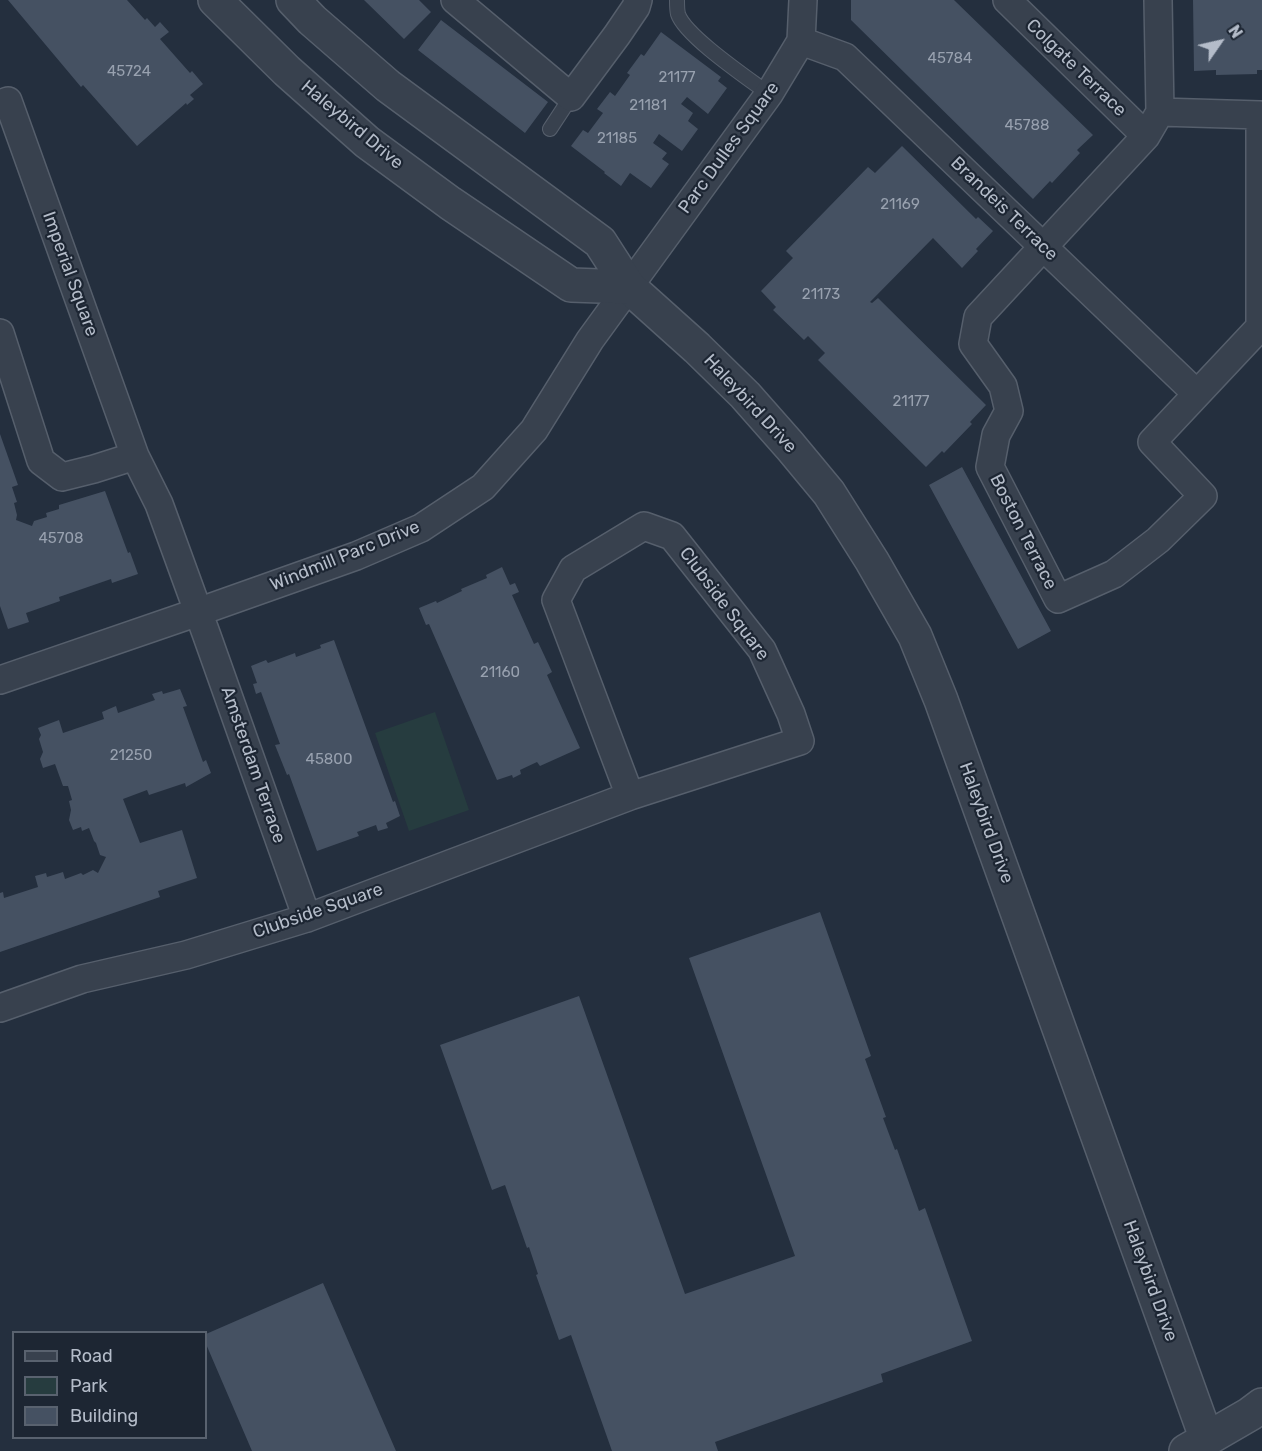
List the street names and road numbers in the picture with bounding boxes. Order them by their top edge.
street label: Colgate Terrace [1021,15,1131,121]
street label: Haleybird Drive [296,76,408,174]
street label: Parc Dulles Square [674,78,784,218]
street label: Brandeis Terrace [946,152,1062,266]
street label: Imperial Square [37,209,103,339]
street label: Haleybird Drive [699,350,801,458]
street label: Boston Terrace [985,471,1061,593]
street label: Windmill Parc Drive [267,516,423,596]
street label: Clubside Square [674,543,774,665]
street label: Amsterdam Terrace [216,684,290,846]
street label: Haleybird Drive [954,760,1018,886]
street label: Clubside Square [250,879,386,943]
street label: Haleybird Drive [1118,1218,1182,1344]

